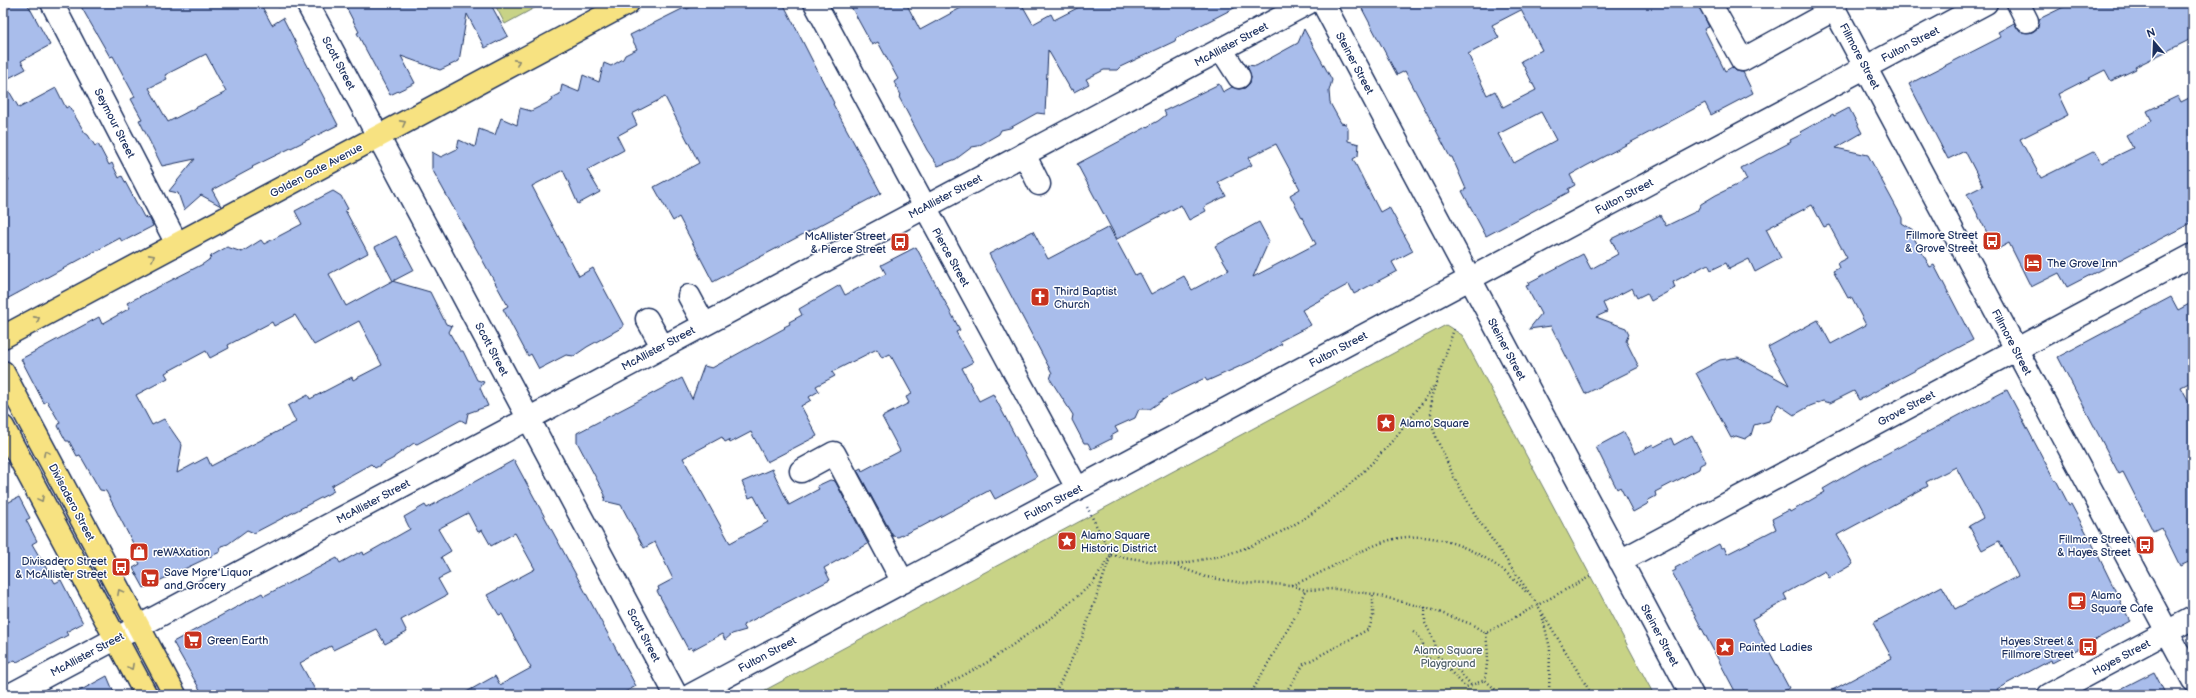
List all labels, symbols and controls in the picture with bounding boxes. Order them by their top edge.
street label: McAllister Street [1192,19,1271,69]
street label: Fillmore Street [1837,21,1883,92]
north arrow [2134,22,2174,62]
street label: Fulton Street [1879,24,1942,65]
text: N [2145,26,2157,41]
street label: Steiner Street [1333,30,1377,97]
street label: Scott Street [319,34,358,93]
one-way arrow [513,60,520,67]
street label: Seymour Street [91,86,138,161]
one-way arrow [398,121,406,128]
street label: Golden Gate Avenue [268,140,365,200]
street label: McAllister Street [906,171,985,221]
street label: Fulton Street [1593,176,1656,217]
street label: Pierce Street [929,226,972,289]
place label: Fillmore Street & Grove Street [1905,229,1979,255]
place label: McAllister Street & Pierce Street [805,230,887,256]
bus stop icon: Fillmore Street & Grove Street [1981,230,2003,252]
bus stop icon: McAllister Street & Pierce Street [889,231,911,253]
hotel icon: The Grove Inn [2022,252,2044,274]
one-way arrow [148,255,155,262]
place label: The Grove Inn [2047,257,2118,270]
place label: Third Baptist Church [1054,285,1117,311]
church icon: Third Baptist Church [1029,286,1051,308]
street label: Fillmore Street [1989,307,2035,378]
one-way arrow [33,316,41,323]
street label: Steiner Street [1485,316,1529,383]
street label: Scott Street [472,320,511,379]
street label: McAllister Street [619,323,698,373]
street label: Fulton Street [1307,329,1370,370]
street label: Grove Street [1875,388,1938,429]
place icon: Alamo Square [1375,412,1397,434]
place label: Alamo Square [1400,417,1470,430]
one-way arrow [43,449,51,457]
street label: Divisadero Street [46,461,98,544]
street label: McAllister Street [334,476,413,526]
street label: Fulton Street [1022,482,1085,523]
one-way arrow [37,494,44,502]
place label: Alamo Square Historic District [1081,529,1158,555]
place icon: Alamo Square Historic District [1056,530,1078,552]
place label: Fillmore Street & Hayes Street [2057,533,2132,559]
bus stop icon: Fillmore Street & Hayes Street [2134,534,2156,556]
shop icon: reWAXation [128,541,150,563]
place label: reWAXation [153,546,210,559]
place label: Divisadero Street & McAllister Street [15,555,108,581]
bus stop icon: Divisadero Street & McAllister Street [110,556,132,578]
place label: Save More Liquor and Grocery [164,566,253,592]
supermarket icon: Save More Liquor and Grocery [139,567,161,589]
one-way arrow [117,589,125,596]
place label: Alamo Square Cafe [2091,589,2154,615]
cafe icon: Alamo Square Cafe [2066,590,2088,612]
street label: Steiner Street [1638,602,1682,669]
street label: Scott Street [624,606,663,665]
street label: McAllister Street [48,629,127,679]
supermarket icon: Green Earth [182,629,204,651]
place label: Green Earth [207,634,268,647]
street label: Fulton Street [736,634,799,675]
place label: Hayes Street & Fillmore Street [2000,635,2075,661]
place icon: Painted Ladies [1714,636,1736,658]
bus stop icon: Hayes Street & Fillmore Street [2077,636,2099,658]
street label: Hayes Street [2090,637,2153,678]
place label: Painted Ladies [1739,641,1813,654]
park label: Alamo Square Playground [1413,644,1483,670]
one-way arrow [127,663,134,670]

